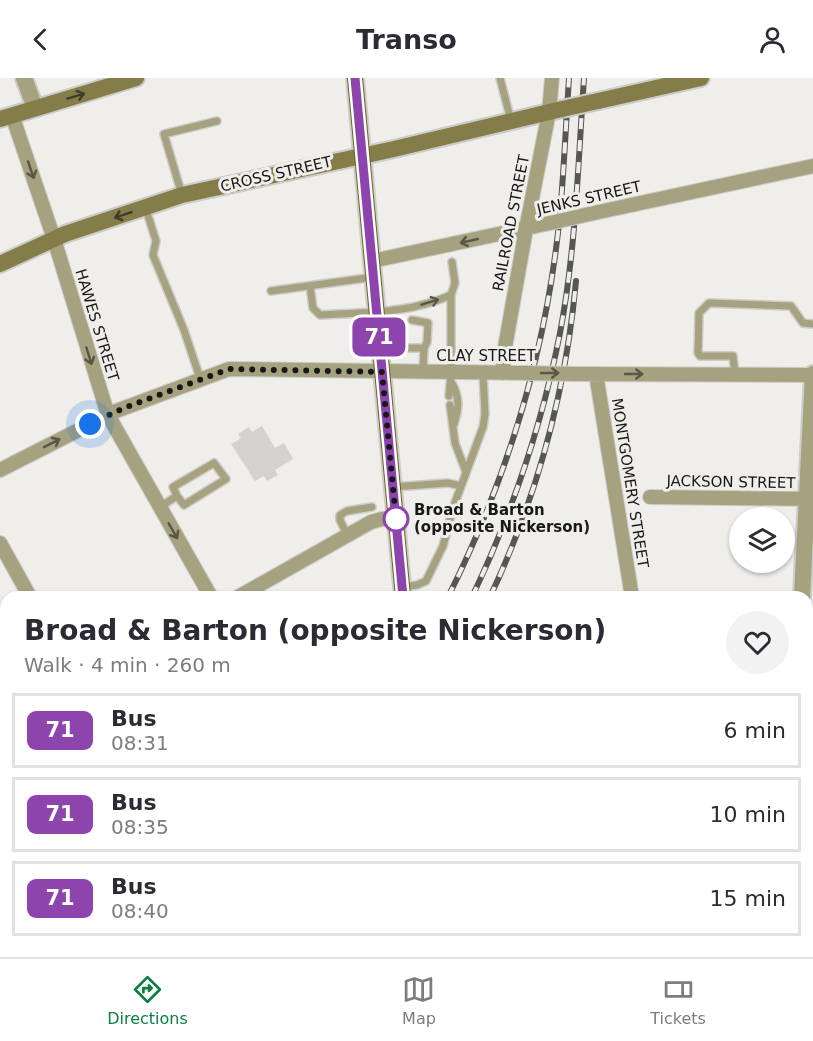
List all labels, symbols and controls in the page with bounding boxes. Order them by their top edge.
icon: back [24,23,57,56]
icon: person [756,23,789,56]
text: Transo [356,24,457,55]
one-way arrow [66,90,85,101]
street label: CROSS STREET [219,152,334,196]
street label: RAILROAD STREET [489,152,533,293]
one-way arrow [26,161,37,179]
street label: JENKS STREET [534,177,644,219]
one-way arrow [114,210,132,221]
one-way arrow [459,236,478,248]
street label: HAWES STREET [71,267,123,384]
one-way arrow [420,296,439,307]
line badge: 71 [352,318,406,356]
text: 71 [364,325,394,349]
one-way arrow [85,346,96,365]
street label: CLAY STREET [436,347,537,365]
one-way arrow [539,368,559,379]
one-way arrow [623,368,643,380]
street label: MONTGOMERY STREET [608,397,652,570]
your location [75,409,105,439]
one-way arrow [43,437,60,449]
street label: JACKSON STREET [665,472,796,492]
place label: Broad & Barton (opposite Nickerson) [414,501,590,536]
marker: Broad & Barton (opposite Nickerson) [383,506,409,532]
map controls [729,507,795,573]
button: layers [729,507,795,573]
one-way arrow [168,522,180,539]
button: heart [726,611,789,674]
text: Broad & Barton (opposite Nickerson) [24,614,606,647]
text: Walk · 4 min · 260 m [24,653,231,677]
text: Bus [111,706,157,731]
text: 71 [45,718,75,742]
text: 6 min [724,718,786,743]
text: 08:31 [111,731,169,755]
text: Bus [111,790,157,815]
text: 71 [45,802,75,826]
text: 10 min [710,802,786,827]
text: 08:35 [111,815,169,839]
text: Bus [111,874,157,899]
text: 71 [45,886,75,910]
text: 15 min [710,886,786,911]
text: 08:40 [111,899,169,923]
tab: Directions [107,973,188,1028]
tab: Map [402,973,436,1028]
tab: Tickets [650,973,706,1028]

